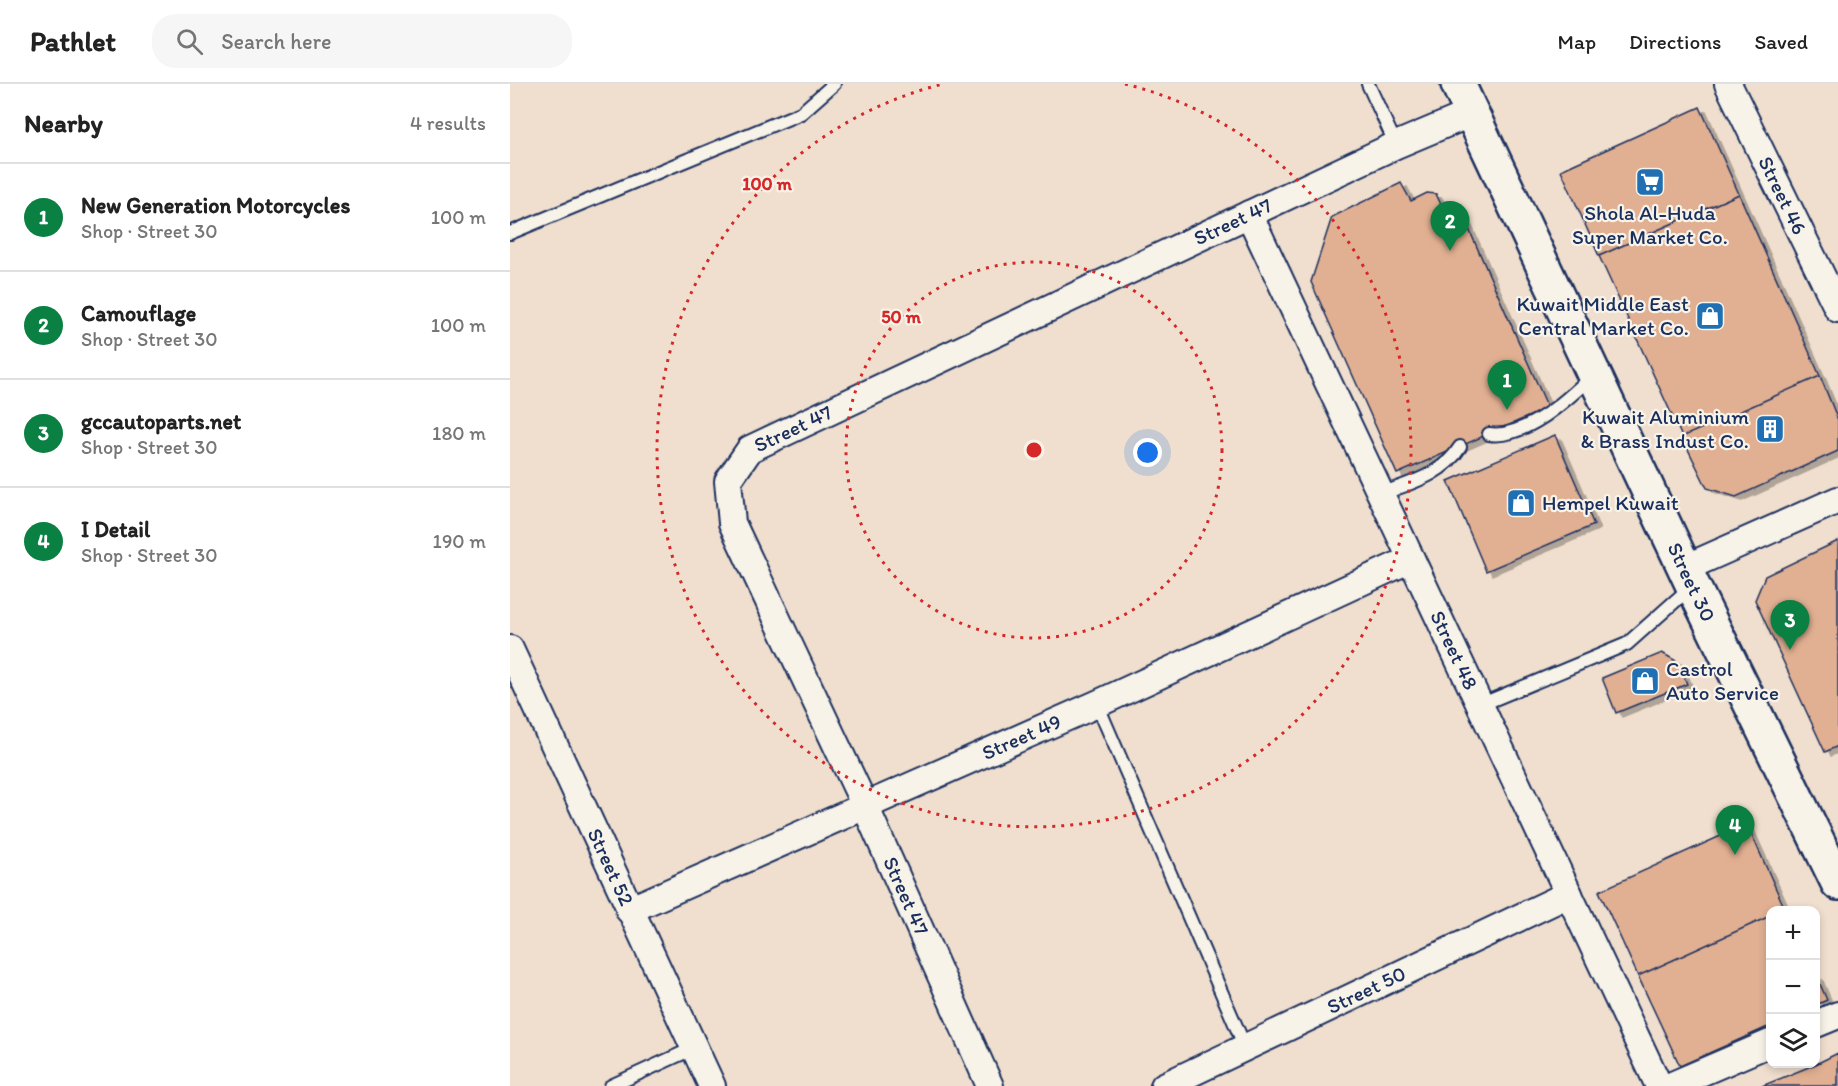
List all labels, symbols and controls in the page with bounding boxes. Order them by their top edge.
search box [152,14,572,68]
text: Pathlet [30,24,116,58]
icon: search [173,25,206,58]
text: Search here [221,28,331,55]
text: Map [1558,29,1596,54]
text: Directions [1629,29,1721,54]
text: Saved [1754,29,1808,54]
text: Nearby [24,107,103,139]
text: 4 results [410,111,486,135]
street label: Street 46 [1753,152,1813,238]
supermarket icon: Shola Al-Huda Super Market Co. [1634,166,1666,198]
text: 100 m [742,173,793,195]
text: New Generation Motorcycles [81,192,350,219]
street label: Street 47 [1190,192,1276,250]
place label: Shola Al-Huda Super Market Co. [1572,200,1728,249]
pin: 2 [1430,202,1470,251]
text: 1 [39,205,48,229]
text: 100 m [431,205,486,229]
text: Shop · Street 30 [81,219,217,243]
place label: Kuwait Middle East Central Market Co. [1516,291,1689,340]
text: Camouflage [81,300,196,327]
shop icon: Kuwait Middle East Central Market Co. [1694,300,1726,332]
text: 50 m [881,306,922,328]
text: 2 [38,313,49,337]
text: 100 m [431,313,486,337]
text: Shop · Street 30 [81,327,217,351]
pin: 1 [1488,360,1526,410]
street label: Street 47 [750,399,836,457]
place label: Kuwait Aluminium & Brass Indust Co. [1580,404,1749,453]
text: gccautoparts.net [81,408,241,435]
building icon: Kuwait Aluminium & Brass Indust Co. [1754,413,1786,445]
text: 3 [38,421,49,445]
text: 180 m [432,421,486,445]
text: Shop · Street 30 [81,435,217,459]
your location [1133,438,1162,467]
centre of rings [1024,440,1044,460]
shop icon: Hempel Kuwait [1505,487,1537,519]
place label: Hempel Kuwait [1542,490,1679,515]
text: I Detail [81,516,150,543]
text: 4 [37,529,50,553]
text: 190 m [433,529,486,553]
street label: Street 30 [1662,538,1721,625]
text: Shop · Street 30 [81,543,217,567]
pin: 3 [1770,600,1810,650]
street label: Street 48 [1425,606,1484,694]
place label: Castrol Auto Service [1666,656,1779,705]
shop icon: Castrol Auto Service [1629,665,1661,697]
street label: Street 49 [978,708,1065,765]
pin: 4 [1716,806,1754,855]
street label: Street 52 [583,824,640,909]
street label: Street 47 [878,853,935,939]
map controls [1766,906,1820,1068]
button: + [1766,906,1820,960]
street label: Street 50 [1323,960,1410,1019]
button: − [1766,960,1820,1014]
button: layers [1766,1014,1820,1068]

